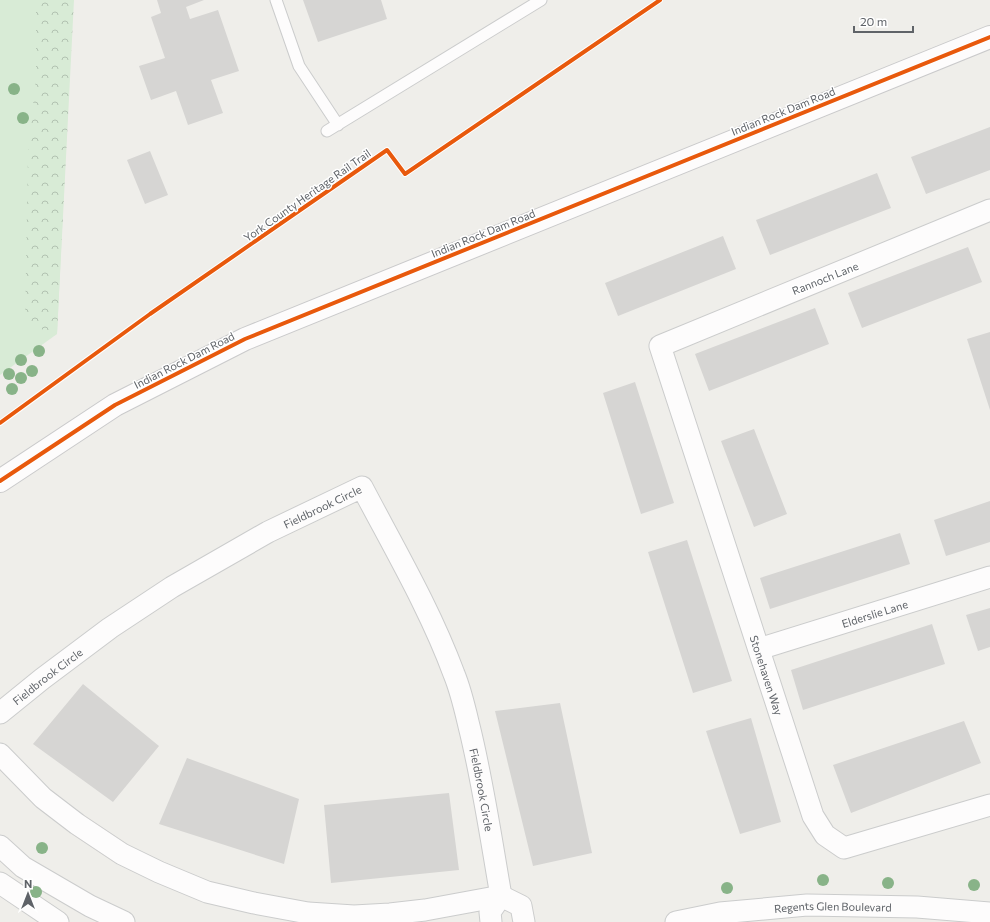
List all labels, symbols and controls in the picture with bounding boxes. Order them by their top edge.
scale bar [854,8,913,34]
text: 20 m [860,14,887,28]
street label: Indian Rock Dam Road [729,84,837,138]
street label: York County Heritage Rail Trail [241,146,373,244]
street label: Indian Rock Dam Road [429,206,537,260]
street label: Rannoch Lane [790,259,860,297]
street label: Indian Rock Dam Road [132,329,236,391]
street label: Fieldbrook Circle [281,482,363,530]
street label: Elderslie Lane [840,597,909,629]
street label: Stonehaven Way [748,634,786,717]
street label: Fieldbrook Circle [10,645,85,707]
street label: Fieldbrook Circle [468,747,496,833]
north arrow [8,874,48,914]
text: N [24,877,32,890]
street label: Regents Glen Boulevard [773,898,892,915]

